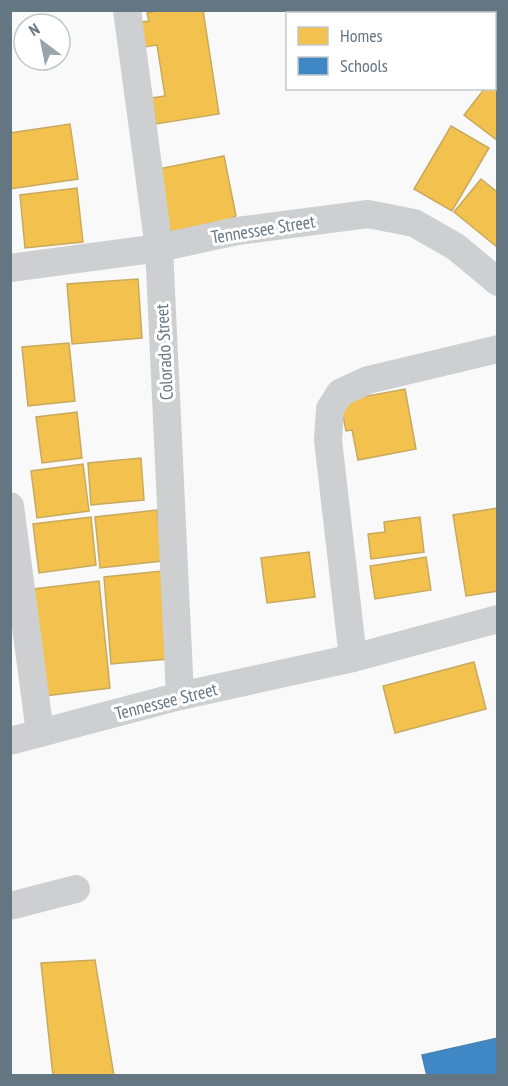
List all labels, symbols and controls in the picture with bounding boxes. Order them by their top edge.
north arrow [12,12,72,72]
legend [286,12,496,90]
text: N [25,19,43,40]
text: Homes [340,24,383,47]
text: Schools [340,54,388,77]
street label: Tennessee Street [209,209,317,249]
street label: Colorado Street [150,303,178,401]
street label: Tennessee Street [112,677,220,725]

